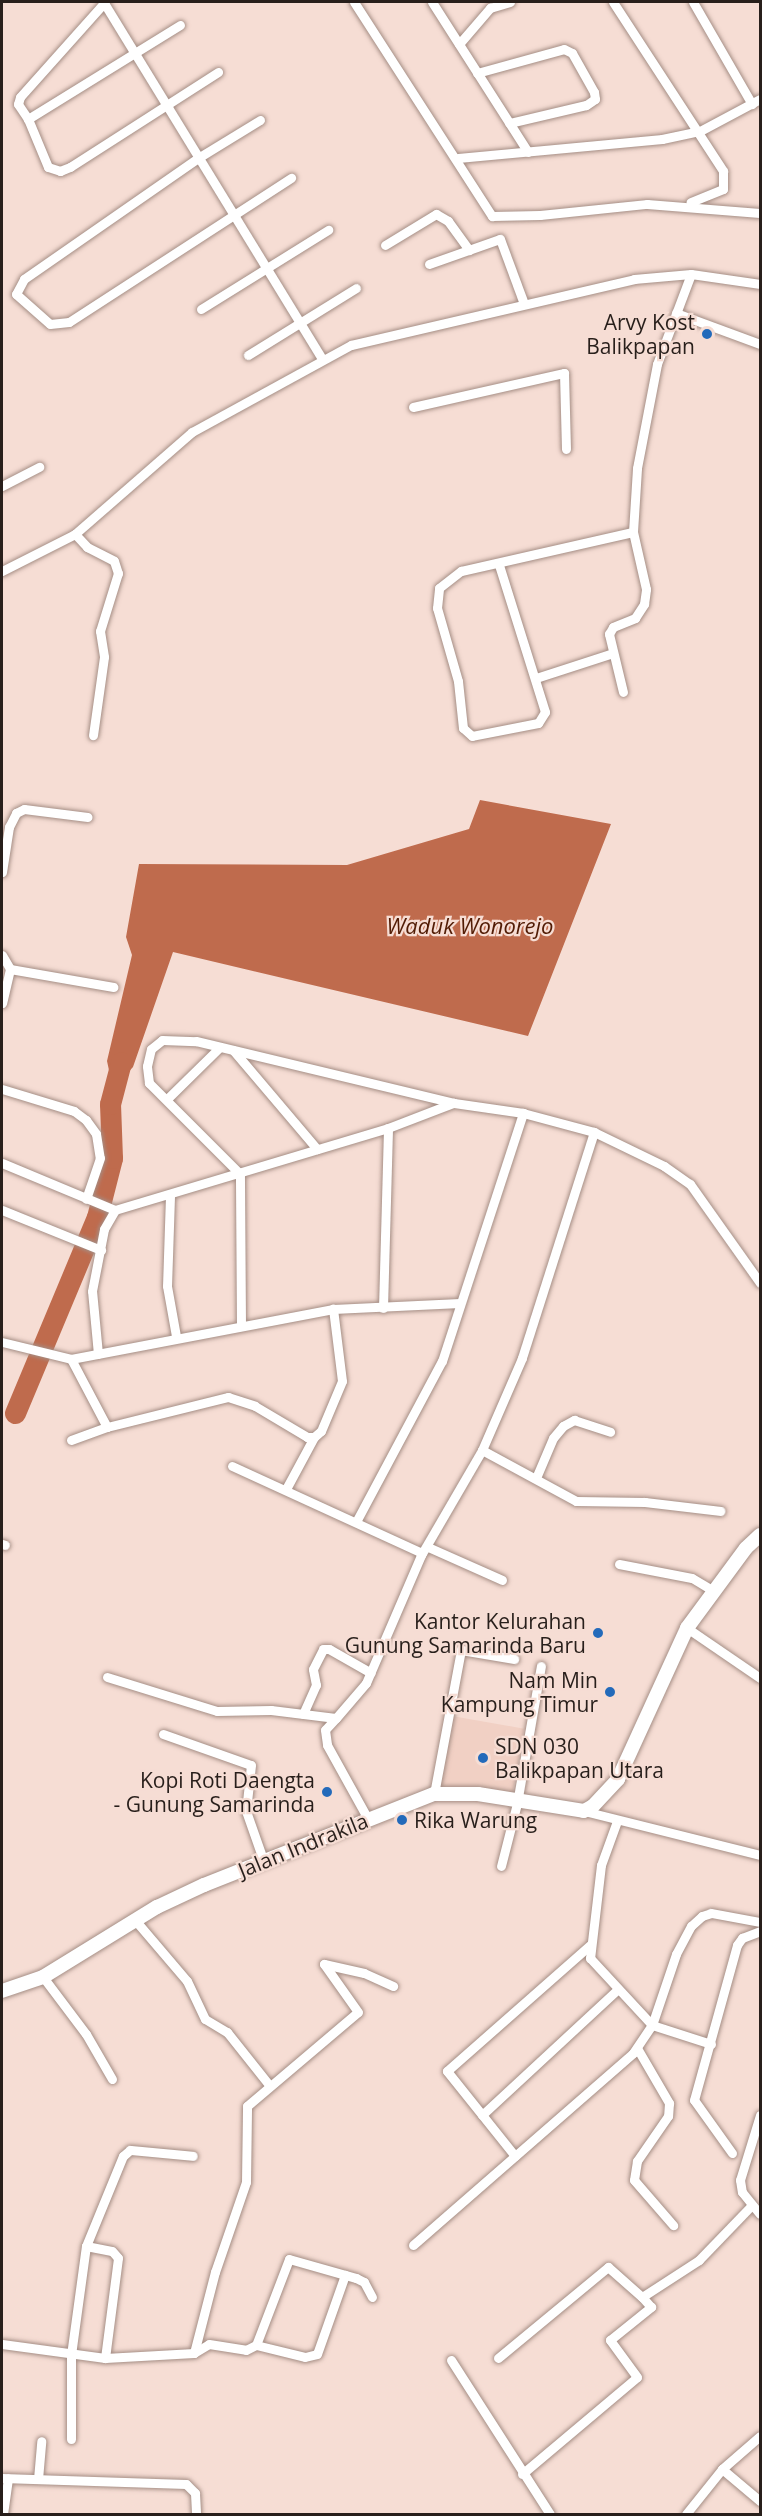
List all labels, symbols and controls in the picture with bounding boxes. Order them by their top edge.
place label: Arvy Kost Balikpapan [586,309,695,359]
marker: Arvy Kost Balikpapan [700,327,714,341]
water label: Waduk Wonorejo [387,913,553,939]
place label: Kantor Kelurahan Gunung Samarinda Baru [345,1608,586,1658]
marker: Kantor Kelurahan Gunung Samarinda Baru [591,1626,605,1640]
place label: Nam Min Kampung Timur [441,1667,598,1717]
marker: Nam Min Kampung Timur [603,1685,617,1699]
place label: SDN 030 Balikpapan Utara [495,1733,664,1783]
marker: SDN 030 Balikpapan Utara [476,1751,490,1765]
place label: Kopi Roti Daengta - Gunung Samarinda [114,1767,315,1817]
marker: Kopi Roti Daengta - Gunung Samarinda [320,1785,334,1799]
place label: Rika Warung [414,1807,537,1833]
street label: Jalan Indrakila [234,1808,372,1882]
marker: Rika Warung [395,1813,409,1827]

